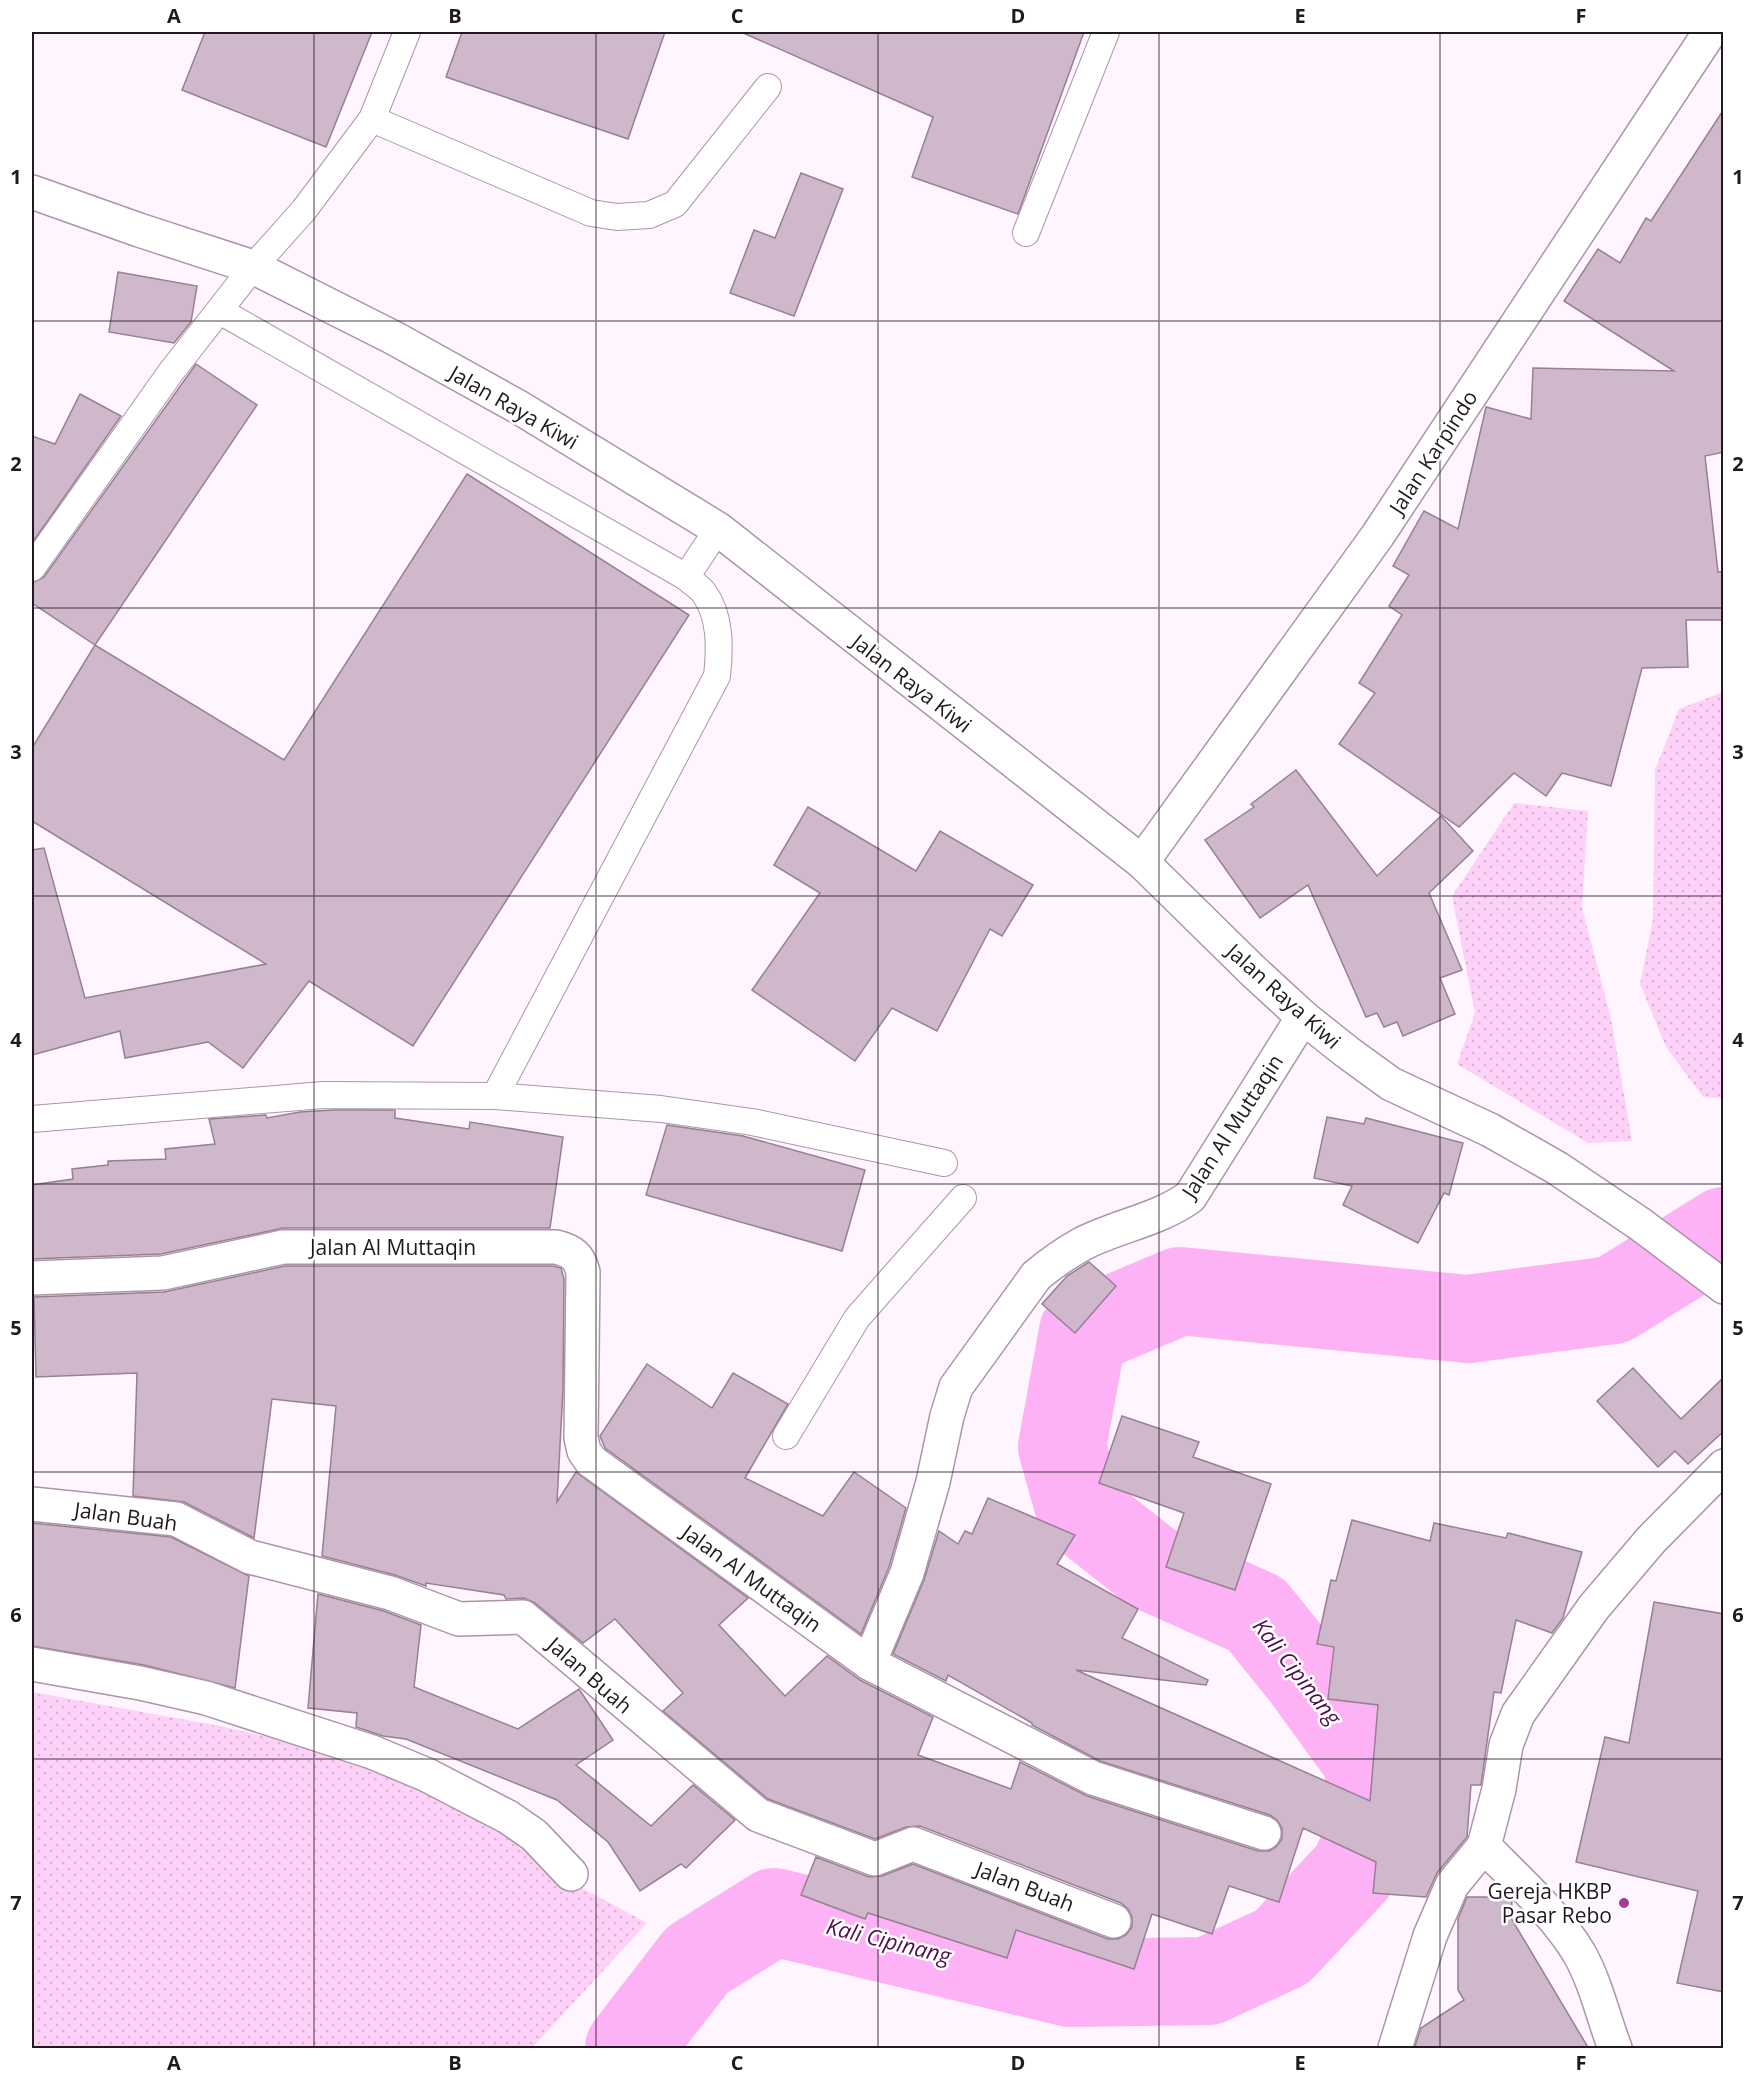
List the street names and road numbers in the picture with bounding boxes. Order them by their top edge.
street label: Jalan Raya Kiwi [443,358,584,455]
street label: Jalan Karpindo [1381,385,1483,521]
street label: Jalan Raya Kiwi [845,626,978,739]
street label: Jalan Raya Kiwi [1219,936,1347,1055]
street label: Jalan Al Muttaqin [1174,1049,1289,1205]
street label: Jalan Al Muttaqin [308,1233,476,1261]
street label: Jalan Buah [71,1495,179,1537]
street label: Jalan Al Muttaqin [675,1517,827,1638]
street label: Jalan Buah [540,1629,638,1720]
street label: Jalan Buah [970,1854,1078,1918]

